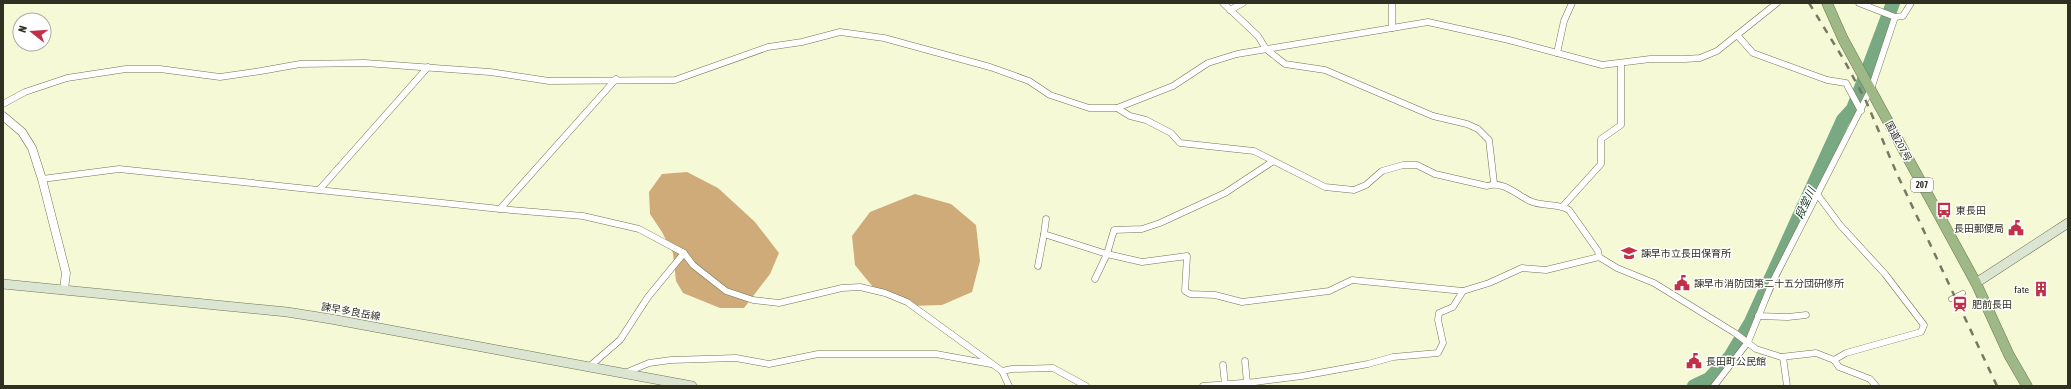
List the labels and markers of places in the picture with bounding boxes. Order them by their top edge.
bus stop icon: 東長田 [1935,201,1953,219]
place label: 東長田 [1956,205,1986,216]
public building icon: 長田郵便局 [2007,219,2025,237]
place label: 長田郵便局 [1954,223,2004,234]
school or university icon: 諫早市立長田保育所 [1620,244,1638,262]
place label: 諫早市立長田保育所 [1641,248,1731,259]
public building icon: 諫早市消防団第二十五分団研修所 [1673,274,1691,292]
place label: 諫早市消防団第二十五分団研修所 [1694,278,1844,289]
building icon: fate [2032,280,2050,298]
place label: fate [2014,284,2029,295]
station icon: 肥前長田 [1951,295,1969,313]
place label: 肥前長田 [1972,299,2012,310]
public building icon: 長田町公民館 [1685,352,1703,370]
place label: 長田町公民館 [1706,356,1766,367]

